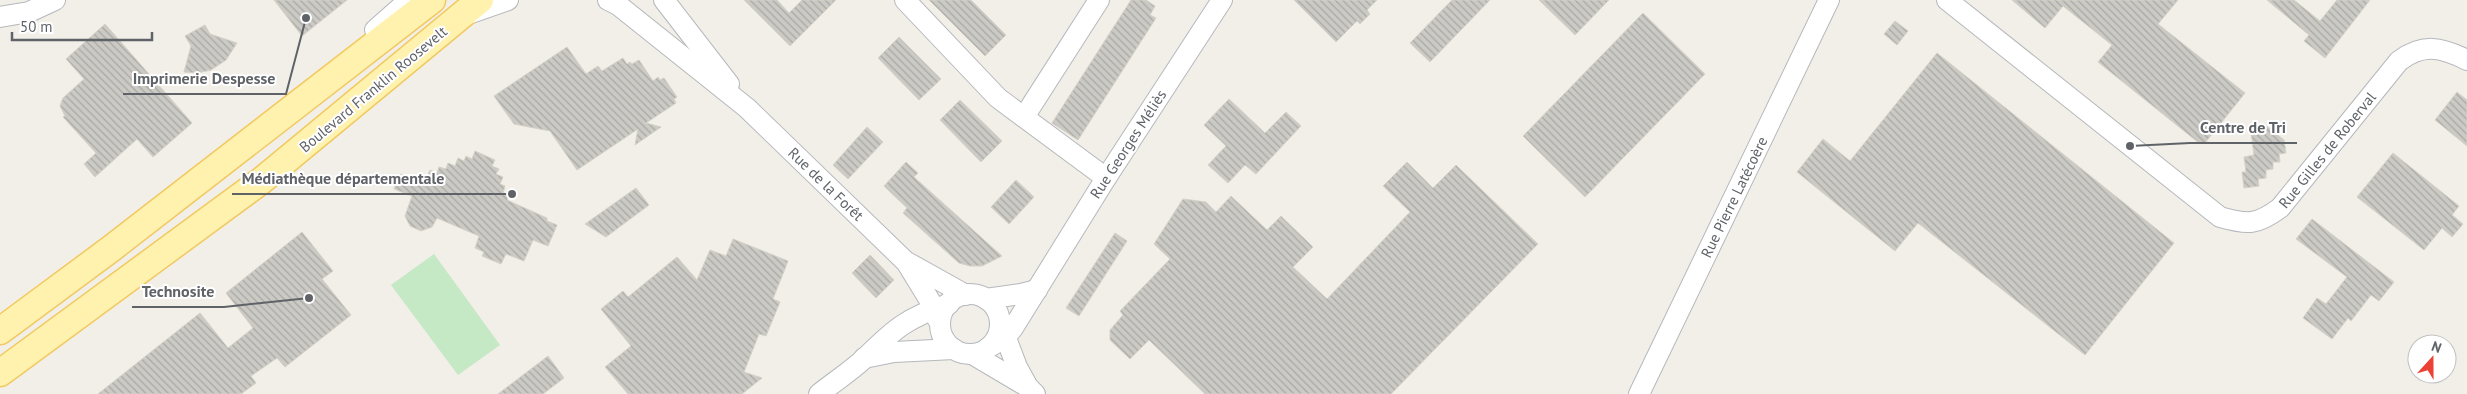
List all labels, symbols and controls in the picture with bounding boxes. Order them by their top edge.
scale bar [12,10,152,42]
text: 50 m [20,17,53,36]
street label: Boulevard Franklin Roosevelt [295,22,451,156]
callout: Imprimerie Despesse [123,63,286,94]
text: Imprimerie Despesse [133,68,275,88]
street label: Rue Georges Méliès [1086,86,1170,202]
street label: Rue Gilles de Roberval [2274,88,2380,212]
callout: Centre de Tri [2190,112,2297,143]
text: Centre de Tri [2200,117,2286,137]
street label: Rue Pierre Latécoère [1696,133,1772,261]
street label: Rue de la Forêt [784,143,868,225]
callout: Médiathèque départementale [232,163,454,194]
text: Médiathèque départementale [242,168,444,188]
callout: Technosite [132,276,224,307]
text: Technosite [142,281,214,301]
north arrow [2407,334,2457,384]
text: N [2429,337,2444,357]

